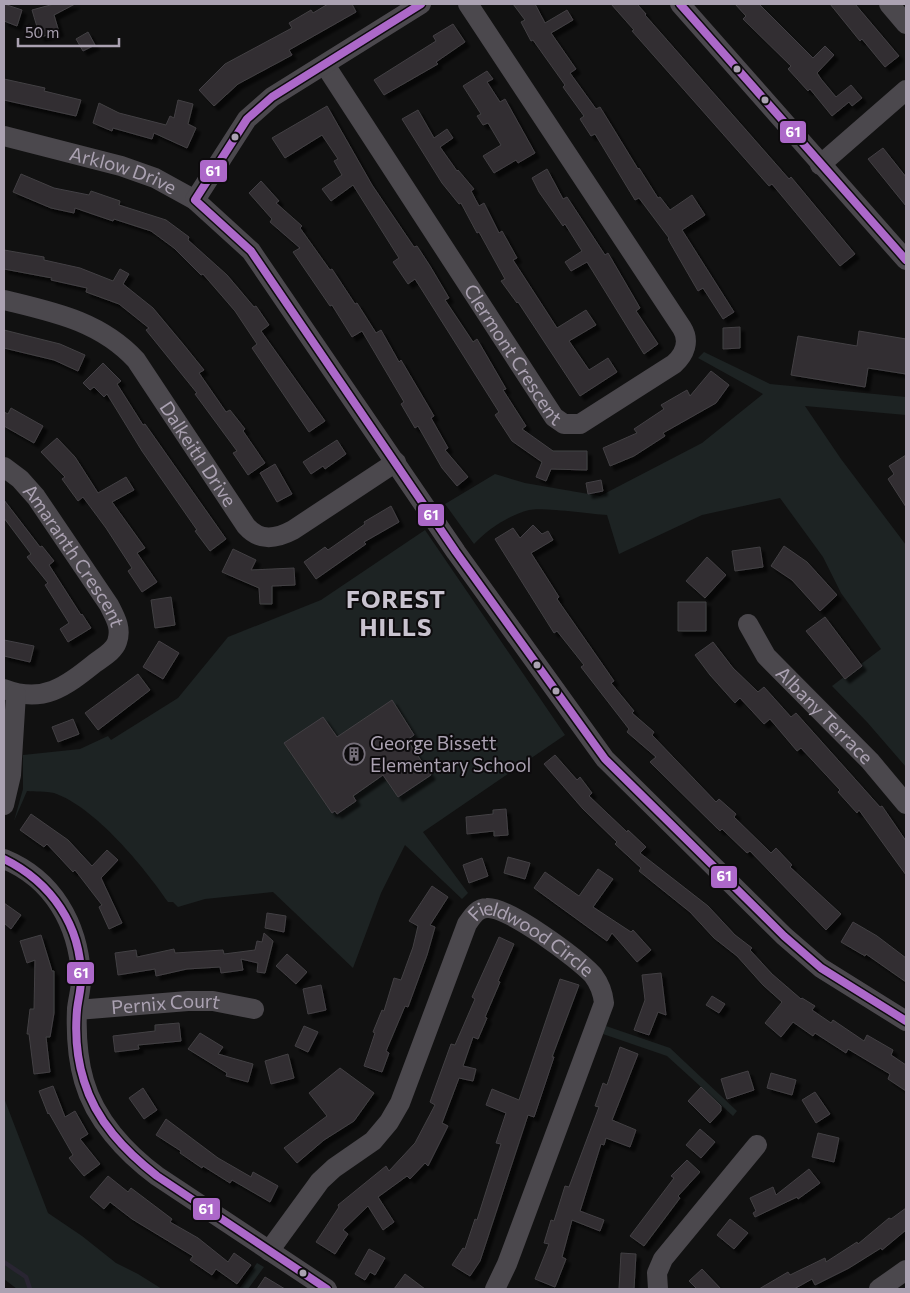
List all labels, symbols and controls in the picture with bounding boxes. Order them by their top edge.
scale bar [18,15,119,47]
text: 50 m [25,23,59,41]
unlabelled marker [732,64,742,74]
unlabelled marker [760,95,770,105]
line badge: 61 [779,120,807,144]
text: 61 [786,123,800,140]
unlabelled marker [230,132,240,142]
street label: Arklow Drive [67,141,181,199]
line badge: 61 [199,159,228,183]
text: 61 [206,162,220,179]
street label: Clermont Crescent [460,279,566,430]
street label: Dalkeith Drive [155,396,242,511]
street label: Amaranth Crescent [19,479,130,630]
line badge: 61 [417,503,445,527]
text: 61 [424,506,438,523]
district label: FOREST HILLS [346,584,446,641]
unlabelled marker [532,660,542,670]
street label: Albany Terrace [772,661,878,769]
unlabelled marker [551,686,561,696]
place label: George Bissett Elementary School [370,731,531,776]
building icon: George Bissett Elementary School [342,742,366,766]
line badge: 61 [710,865,738,889]
text: 61 [717,867,731,884]
street label: Fieldwood Circle [462,896,599,981]
line badge: 61 [66,961,95,985]
text: 61 [74,964,88,981]
street label: Pernix Court [110,989,223,1018]
line badge: 61 [192,1197,221,1221]
text: 61 [199,1200,213,1217]
unlabelled marker [298,1268,308,1278]

